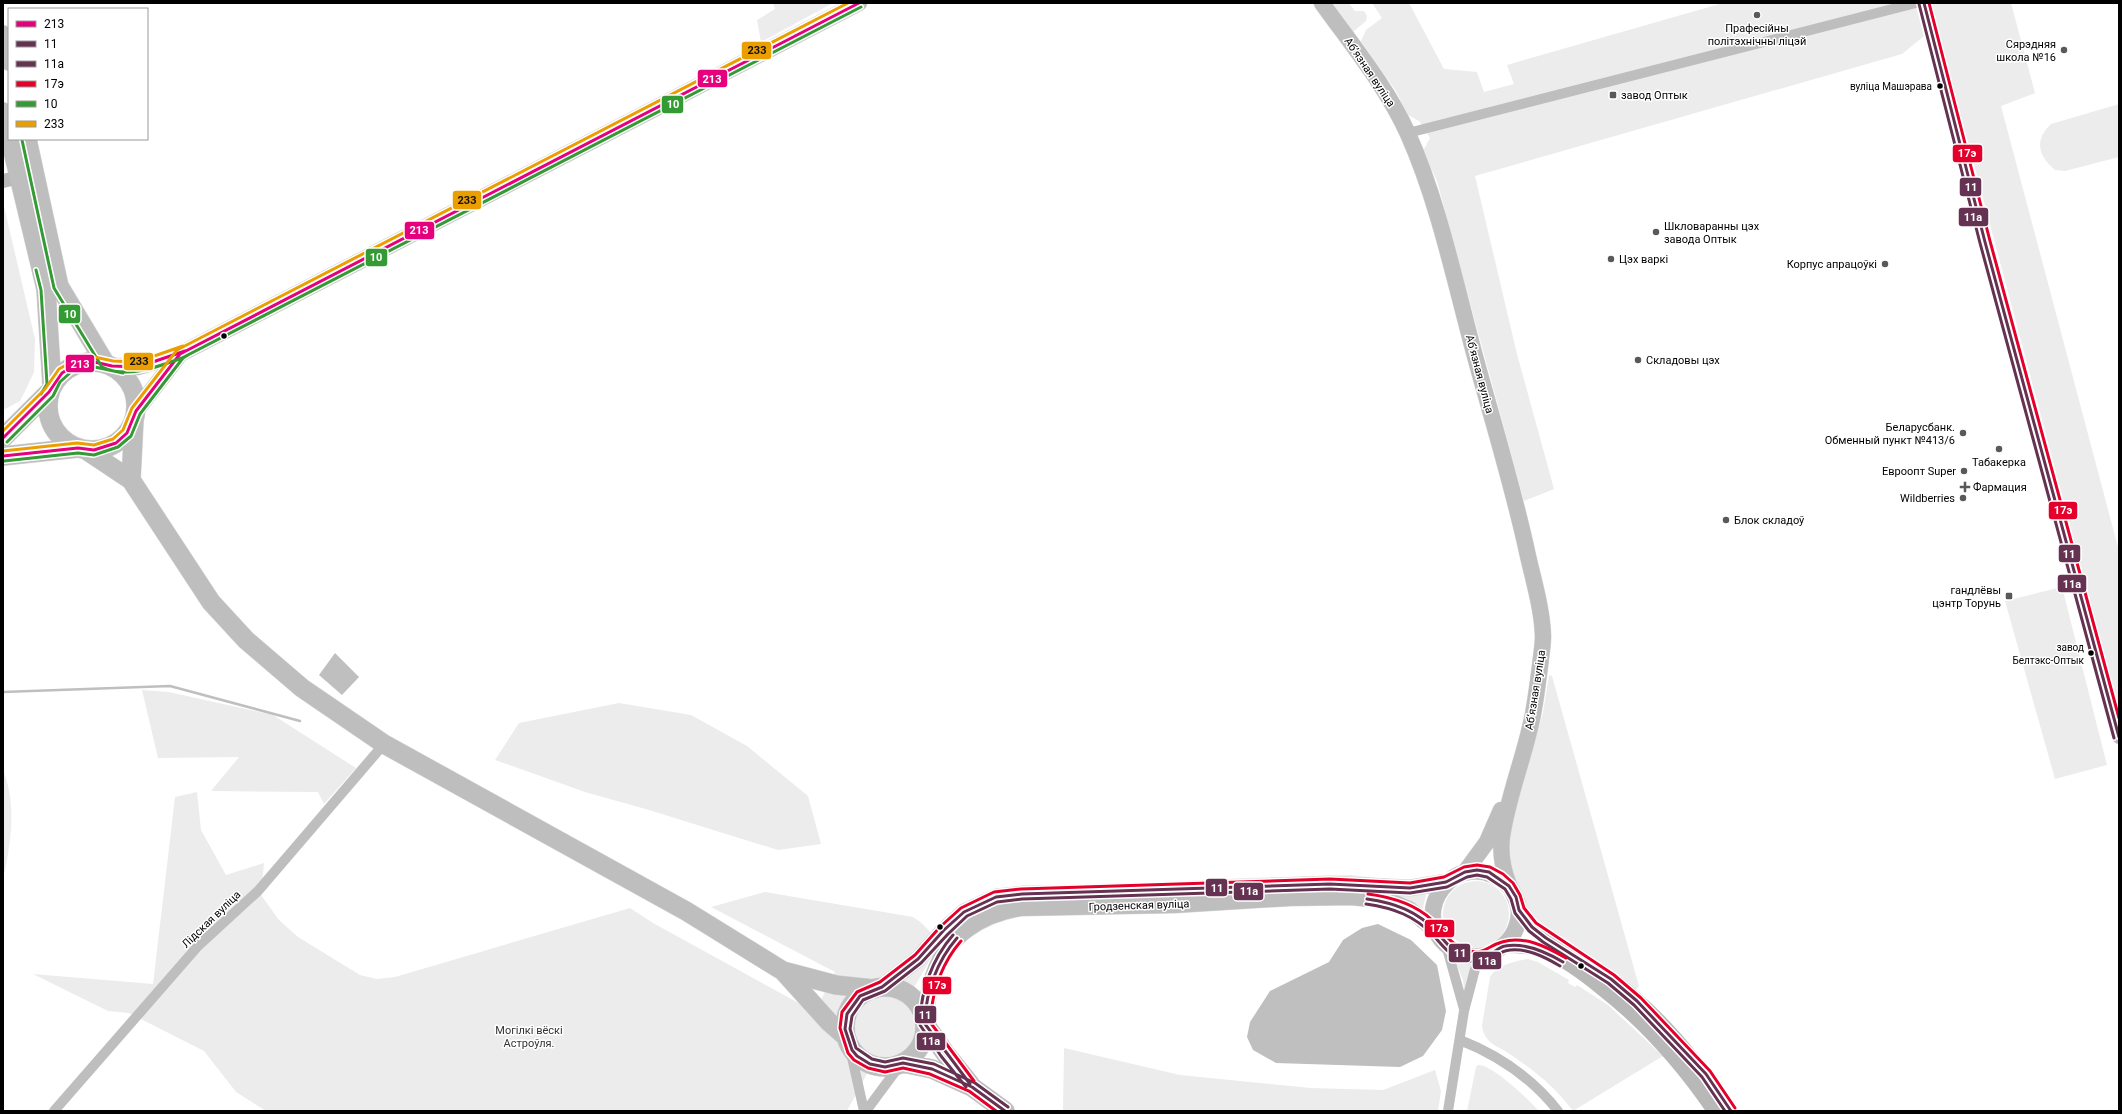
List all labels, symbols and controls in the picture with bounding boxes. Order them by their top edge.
legend [8,8,148,140]
marker: Прафесійны політэхнічны ліцэй [1752,10,1762,20]
text: 213 [44,17,64,31]
place label: Прафесійны політэхнічны ліцэй [1708,22,1806,48]
street label: Абʼязная вуліца [1342,35,1398,109]
text: 11 [44,37,58,51]
place label: Сярэдняя школа №16 [1996,38,2056,64]
line badge: 233 [741,41,772,60]
text: 233 [748,44,766,57]
marker: Сярэдняя школа №16 [2059,45,2069,55]
text: 11а [44,57,64,71]
line badge: 213 [697,69,728,88]
text: 213 [703,73,721,86]
text: 17э [44,77,64,91]
place label: вуліца Машэрава [1850,81,1932,92]
marker: вуліца Машэрава [1935,81,1945,91]
place label: завод Оптык [1621,89,1688,102]
marker: завод Оптык [1608,90,1618,100]
line badge: 10 [661,95,684,114]
text: 10 [44,97,58,111]
text: 10 [667,98,679,111]
text: 233 [44,117,64,131]
line badge: 17э [1952,144,1983,163]
text: 17э [1958,147,1976,160]
line badge: 11 [1959,177,1982,197]
text: 11 [1965,181,1977,194]
line badge: 233 [452,190,482,210]
text: 233 [458,194,476,207]
line badge: 11а [1958,207,1989,227]
text: 11а [1964,211,1982,224]
place label: Шкловаранны цэх завода Оптык [1664,220,1760,246]
line badge: 213 [404,221,435,240]
text: 213 [410,224,428,237]
marker: Шкловаранны цэх завода Оптык [1651,227,1661,237]
line badge: 10 [365,248,388,267]
text: 10 [370,251,382,264]
place label: Цэх варкі [1619,253,1668,266]
marker: Цэх варкі [1606,254,1616,264]
place label: Корпус апрацоўкі [1787,258,1877,271]
marker: Корпус апрацоўкі [1880,259,1890,269]
line badge: 10 [58,304,81,324]
text: 10 [64,308,76,321]
unlabelled marker [219,331,229,341]
street label: Абʼязная вуліца [1463,333,1496,415]
line badge: 233 [123,352,154,371]
line badge: 213 [65,354,95,373]
place label: Складовы цэх [1646,354,1720,367]
text: 233 [130,355,148,368]
marker: Складовы цэх [1633,355,1643,365]
text: 213 [71,358,89,371]
place label: Беларусбанк. Обменный пункт №413/6 [1825,421,1955,447]
marker: Беларусбанк. Обменный пункт №413/6 [1958,428,1968,438]
marker: Табакерка [1994,444,2004,454]
place label: Табакерка [1972,456,2026,469]
place label: Евроопт Super [1882,465,1956,478]
marker: Евроопт Super [1959,466,1969,476]
place label: Фармация [1973,481,2027,494]
marker: Фармация [1960,482,1970,492]
place label: Wildberries [1900,492,1955,505]
marker: Wildberries [1958,493,1968,503]
line badge: 17э [2048,501,2078,520]
text: 17э [2054,504,2072,517]
place label: Блок складоў [1734,514,1805,527]
marker: Блок складоў [1721,515,1731,525]
line badge: 11 [2058,544,2081,563]
text: 11 [2063,548,2075,561]
line badge: 11а [2057,574,2087,593]
text: 11а [2063,578,2081,591]
place label: гандлёвы цэнтр Торунь [1932,584,2001,610]
marker: гандлёвы цэнтр Торунь [2004,591,2014,601]
place label: завод Белтэкс-Оптык [2012,642,2085,666]
marker: завод Белтэкс-Оптык [2086,648,2096,658]
street label: Абʼязная вуліца [1523,649,1548,731]
line badge: 11 [1205,878,1228,897]
text: 11 [1211,882,1223,895]
line badge: 11а [1233,882,1264,901]
text: 11а [1240,885,1258,898]
street label: Лідская вуліца [179,888,243,951]
street label: Гродзенская вуліца [1088,897,1190,914]
line badge: 17э [1424,919,1455,938]
unlabelled marker [935,922,945,932]
text: 17э [1430,922,1448,935]
line badge: 11 [1448,943,1471,963]
text: 11 [1454,947,1466,960]
line badge: 11а [1472,951,1502,970]
text: 11а [1478,955,1496,968]
unlabelled marker [1576,961,1586,971]
line badge: 17э [922,976,952,995]
text: 17э [928,979,946,992]
line badge: 11 [914,1005,937,1024]
text: 11 [919,1009,931,1022]
park label: Могілкі вёскі Астроўля. [495,1024,563,1050]
line badge: 11а [916,1032,946,1051]
text: 11а [922,1035,940,1048]

